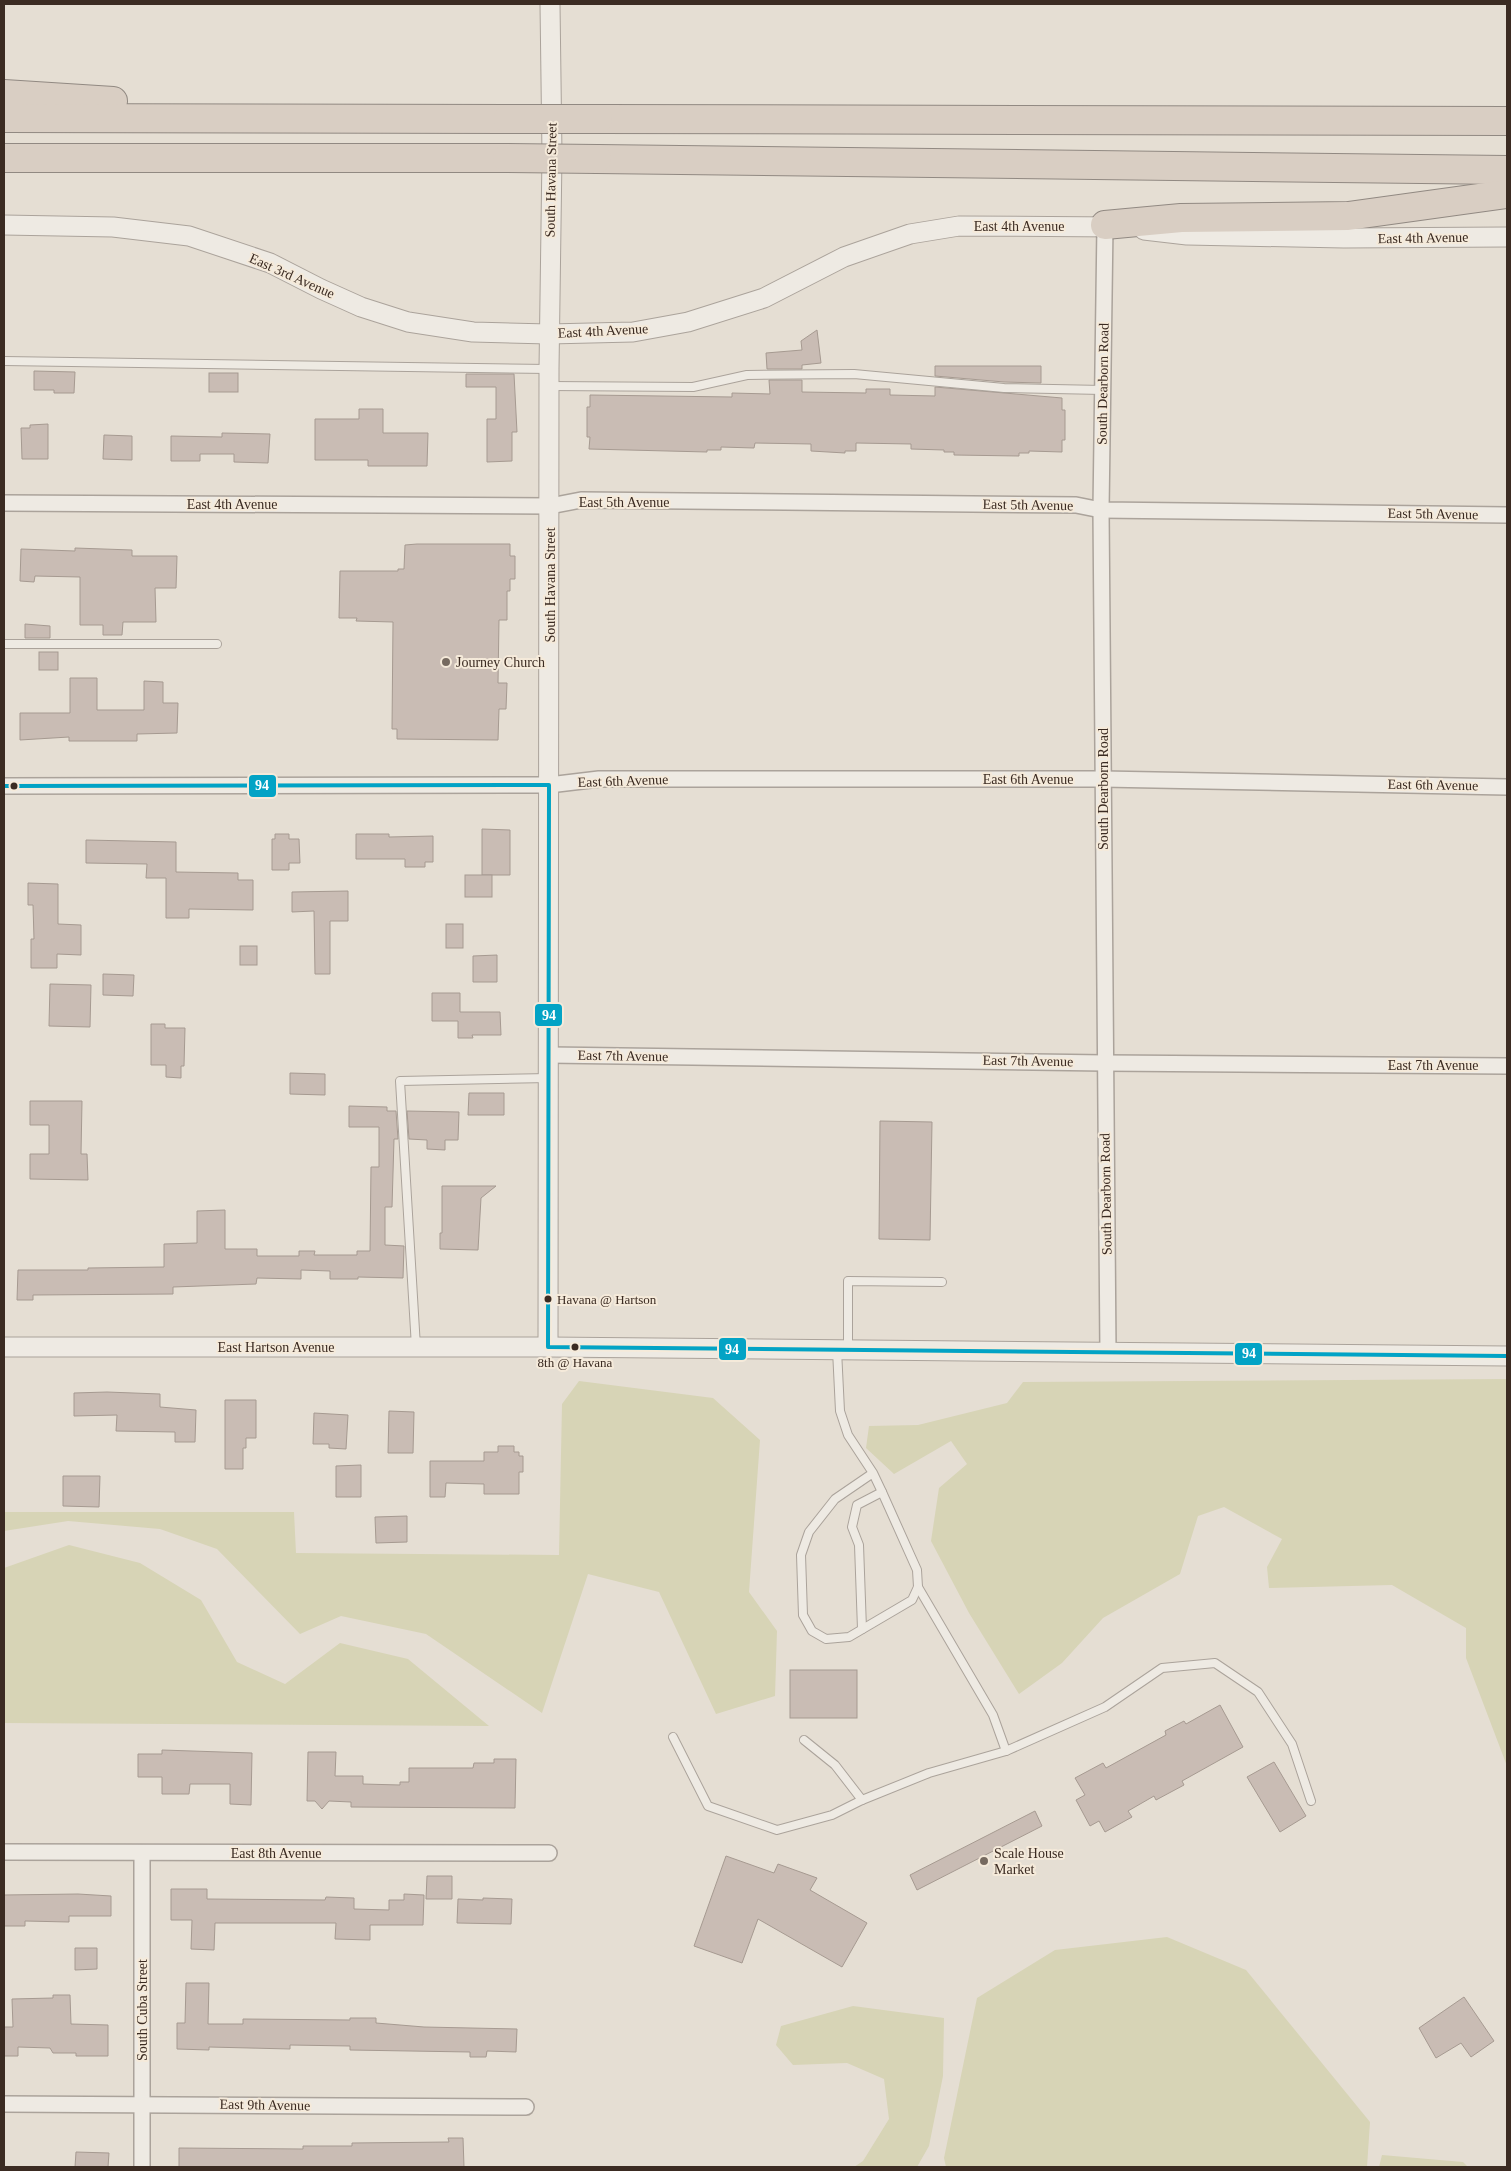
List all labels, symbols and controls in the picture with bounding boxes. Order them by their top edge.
street label: South Havana Street [542,122,560,238]
street label: East 4th Avenue [974,219,1064,234]
street label: East 4th Avenue [1378,230,1468,246]
street label: East 3rd Avenue [247,251,337,301]
street label: East 4th Avenue [557,321,649,341]
street label: South Dearborn Road [1094,323,1112,445]
street label: East 5th Avenue [579,495,669,510]
street label: East 4th Avenue [187,497,277,512]
street label: East 5th Avenue [983,497,1073,513]
street label: East 5th Avenue [1388,506,1478,522]
street label: South Havana Street [543,527,558,643]
place label: Journey Church [456,655,545,670]
marker: Journey Church [440,656,452,668]
street label: South Dearborn Road [1096,728,1111,850]
street label: East 6th Avenue [577,772,669,790]
street label: East 6th Avenue [983,772,1073,787]
line badge: 94 [248,774,277,798]
street label: East 6th Avenue [1388,777,1478,793]
text: 94 [255,778,269,793]
unlabelled marker [9,781,19,791]
line badge: 94 [534,1003,563,1027]
text: 94 [542,1008,556,1023]
street label: East 7th Avenue [578,1048,668,1064]
street label: East 7th Avenue [983,1053,1073,1069]
street label: East 7th Avenue [1388,1058,1478,1073]
street label: South Dearborn Road [1097,1133,1115,1255]
place label: Havana @ Hartson [557,1292,657,1307]
marker: Havana @ Hartson [543,1294,553,1304]
line badge: 94 [718,1337,747,1361]
street label: East Hartson Avenue [217,1340,335,1355]
marker: 8th @ Havana [570,1342,580,1352]
text: 94 [725,1342,739,1357]
line badge: 94 [1234,1342,1263,1366]
text: 94 [1242,1346,1256,1361]
place label: 8th @ Havana [538,1355,613,1370]
street label: East 8th Avenue [231,1846,321,1861]
place label: Scale House Market [994,1846,1064,1877]
marker: Scale House Market [978,1855,990,1867]
street label: South Cuba Street [135,1959,150,2061]
street label: East 9th Avenue [220,2097,310,2113]

